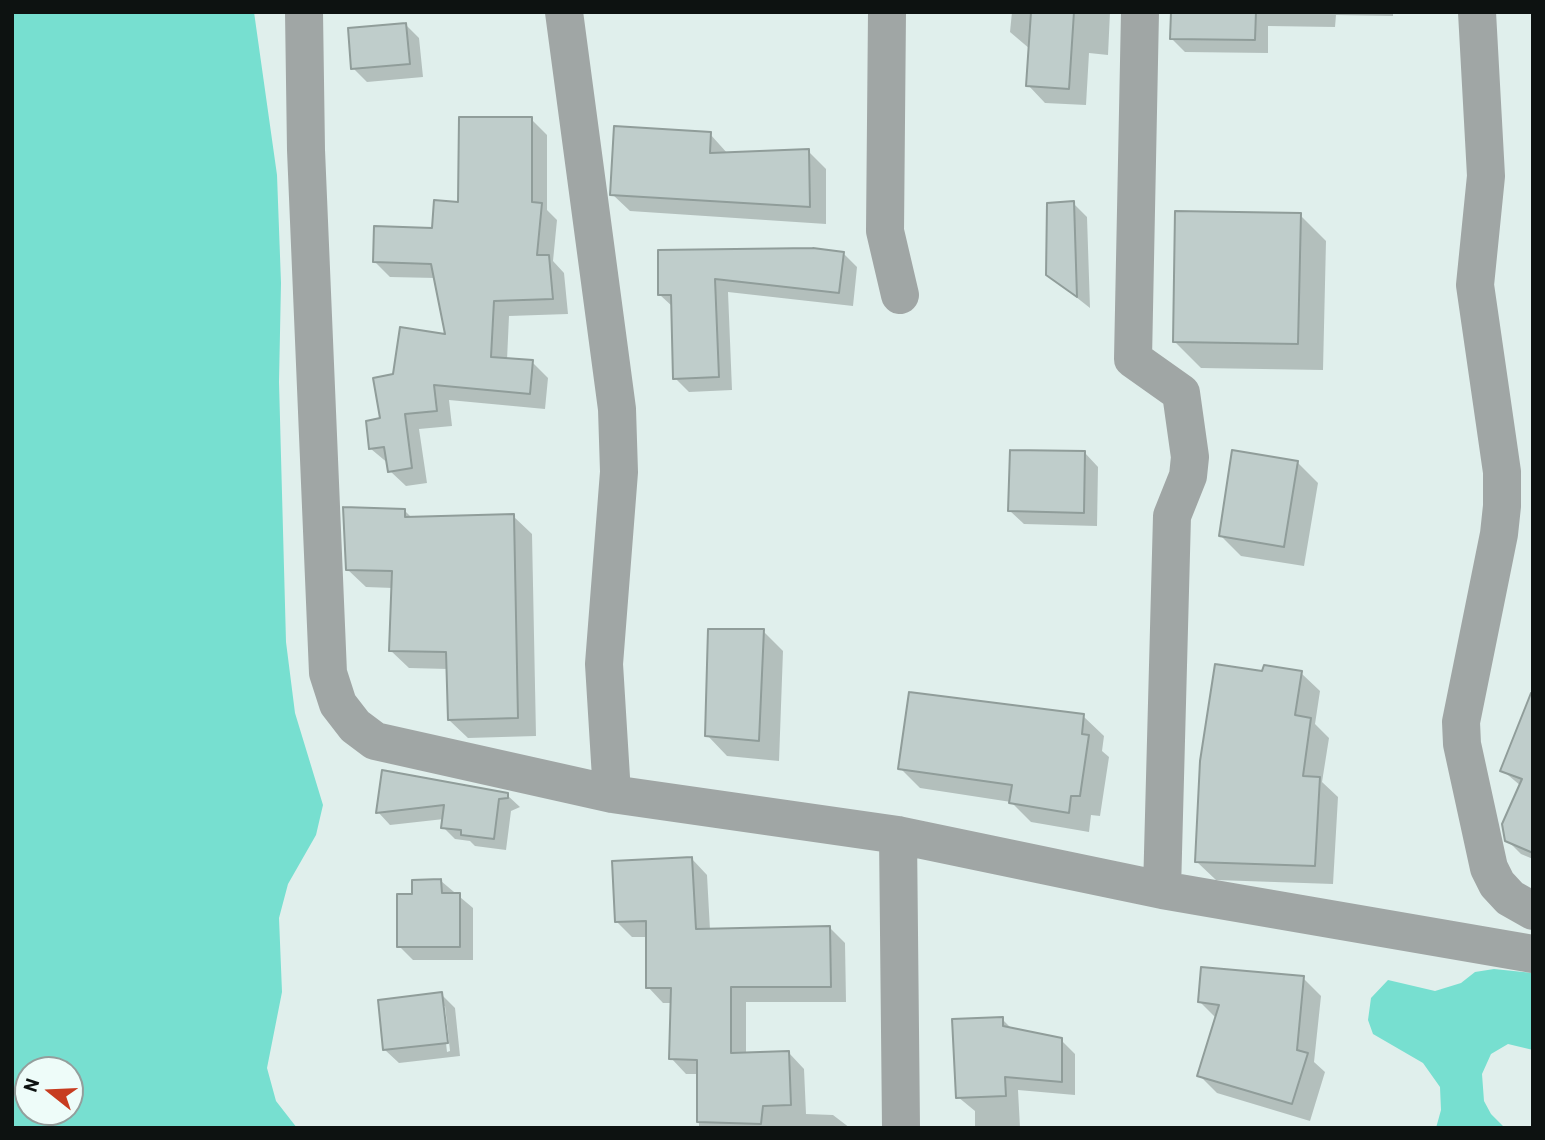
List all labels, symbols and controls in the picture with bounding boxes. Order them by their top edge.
north arrow [14,1056,84,1126]
text: N [18,1075,43,1095]

